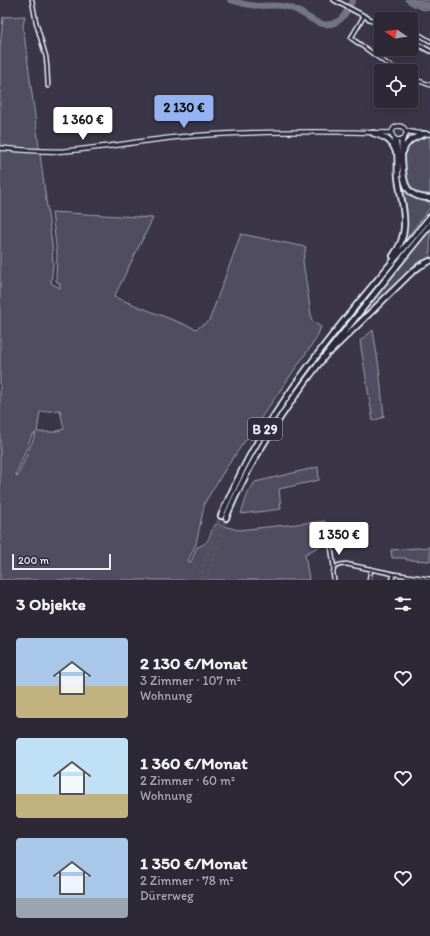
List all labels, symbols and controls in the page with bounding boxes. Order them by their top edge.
north arrow [374,12,418,56]
map controls [374,12,418,108]
button: locate [374,64,418,108]
pin: 2 130 € [147,95,221,129]
text: 2 130 € [163,100,205,115]
pin: 1 360 € [46,107,120,141]
text: 1 360 € [62,112,104,127]
road number: B 29 [248,418,282,440]
pin: 1 350 € [302,522,376,556]
text: 1 350 € [318,527,360,542]
scale bar [12,552,111,571]
text: 200 m [18,554,49,567]
icon: filters [392,593,414,615]
text: 3 Objekte [16,594,86,614]
text: 2 130 €/Monat [140,653,247,673]
icon: home [48,654,96,702]
icon: heart [392,667,414,689]
text: 3 Zimmer · 107 m² [140,673,241,688]
text: Wohnung [140,688,192,703]
text: 1 360 €/Monat [140,753,248,773]
icon: home [48,754,96,802]
icon: heart [392,767,414,789]
text: 2 Zimmer · 60 m² [140,773,235,788]
text: Wohnung [140,788,192,803]
text: 1 350 €/Monat [140,853,247,873]
icon: home [48,854,96,902]
icon: heart [392,867,414,889]
text: 2 Zimmer · 78 m² [140,873,234,888]
text: Dürerweg [140,888,194,903]

